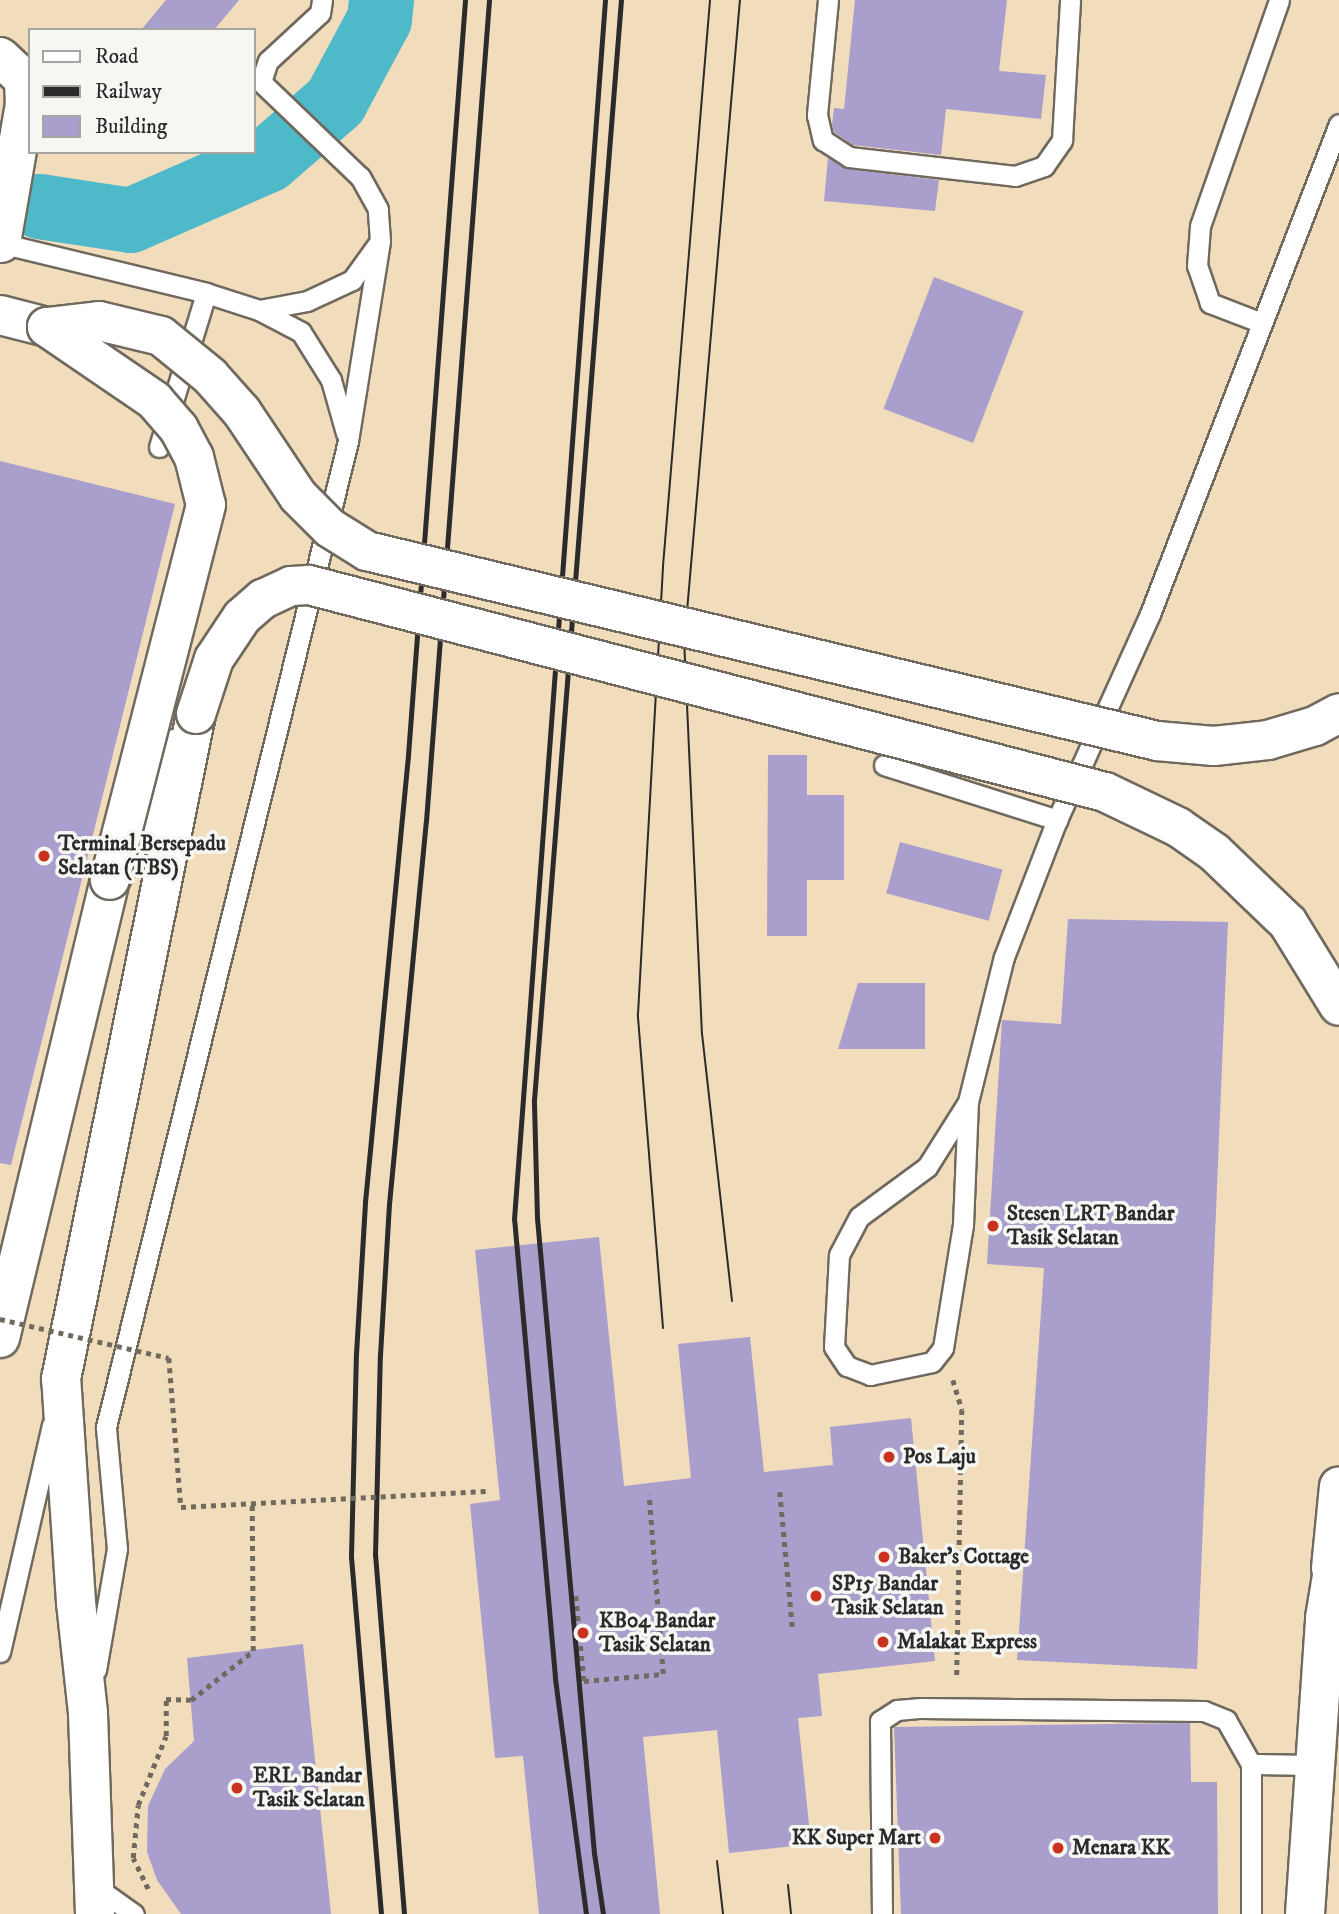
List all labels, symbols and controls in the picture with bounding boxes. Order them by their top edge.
legend [28,28,256,154]
text: Road [95,44,139,70]
text: Railway [95,79,162,105]
text: Building [95,114,167,140]
place label: Terminal Bersepadu Selatan (TBS) [58,831,226,881]
marker: Terminal Bersepadu Selatan (TBS) [36,848,52,864]
place label: Stesen LRT Bandar Tasik Selatan [1007,1201,1174,1251]
marker: Stesen LRT Bandar Tasik Selatan [985,1218,1001,1234]
place label: Pos Laju [903,1444,976,1470]
marker: Pos Laju [881,1449,897,1465]
place label: Baker's Cottage [898,1544,1029,1570]
marker: Baker's Cottage [876,1549,892,1565]
place label: SP15 Bandar Tasik Selatan [832,1571,944,1621]
marker: SP15 Bandar Tasik Selatan [806,1586,826,1606]
place label: KB04 Bandar Tasik Selatan [599,1608,715,1658]
marker: KB04 Bandar Tasik Selatan [573,1623,593,1643]
place label: Malakat Express [897,1629,1037,1655]
marker: Malakat Express [875,1634,891,1650]
place label: ERL Bandar Tasik Selatan [253,1763,365,1813]
marker: ERL Bandar Tasik Selatan [227,1778,247,1798]
place label: KK Super Mart [792,1825,921,1851]
marker: KK Super Mart [927,1830,943,1846]
place label: Menara KK [1072,1835,1170,1861]
marker: Menara KK [1050,1840,1066,1856]

